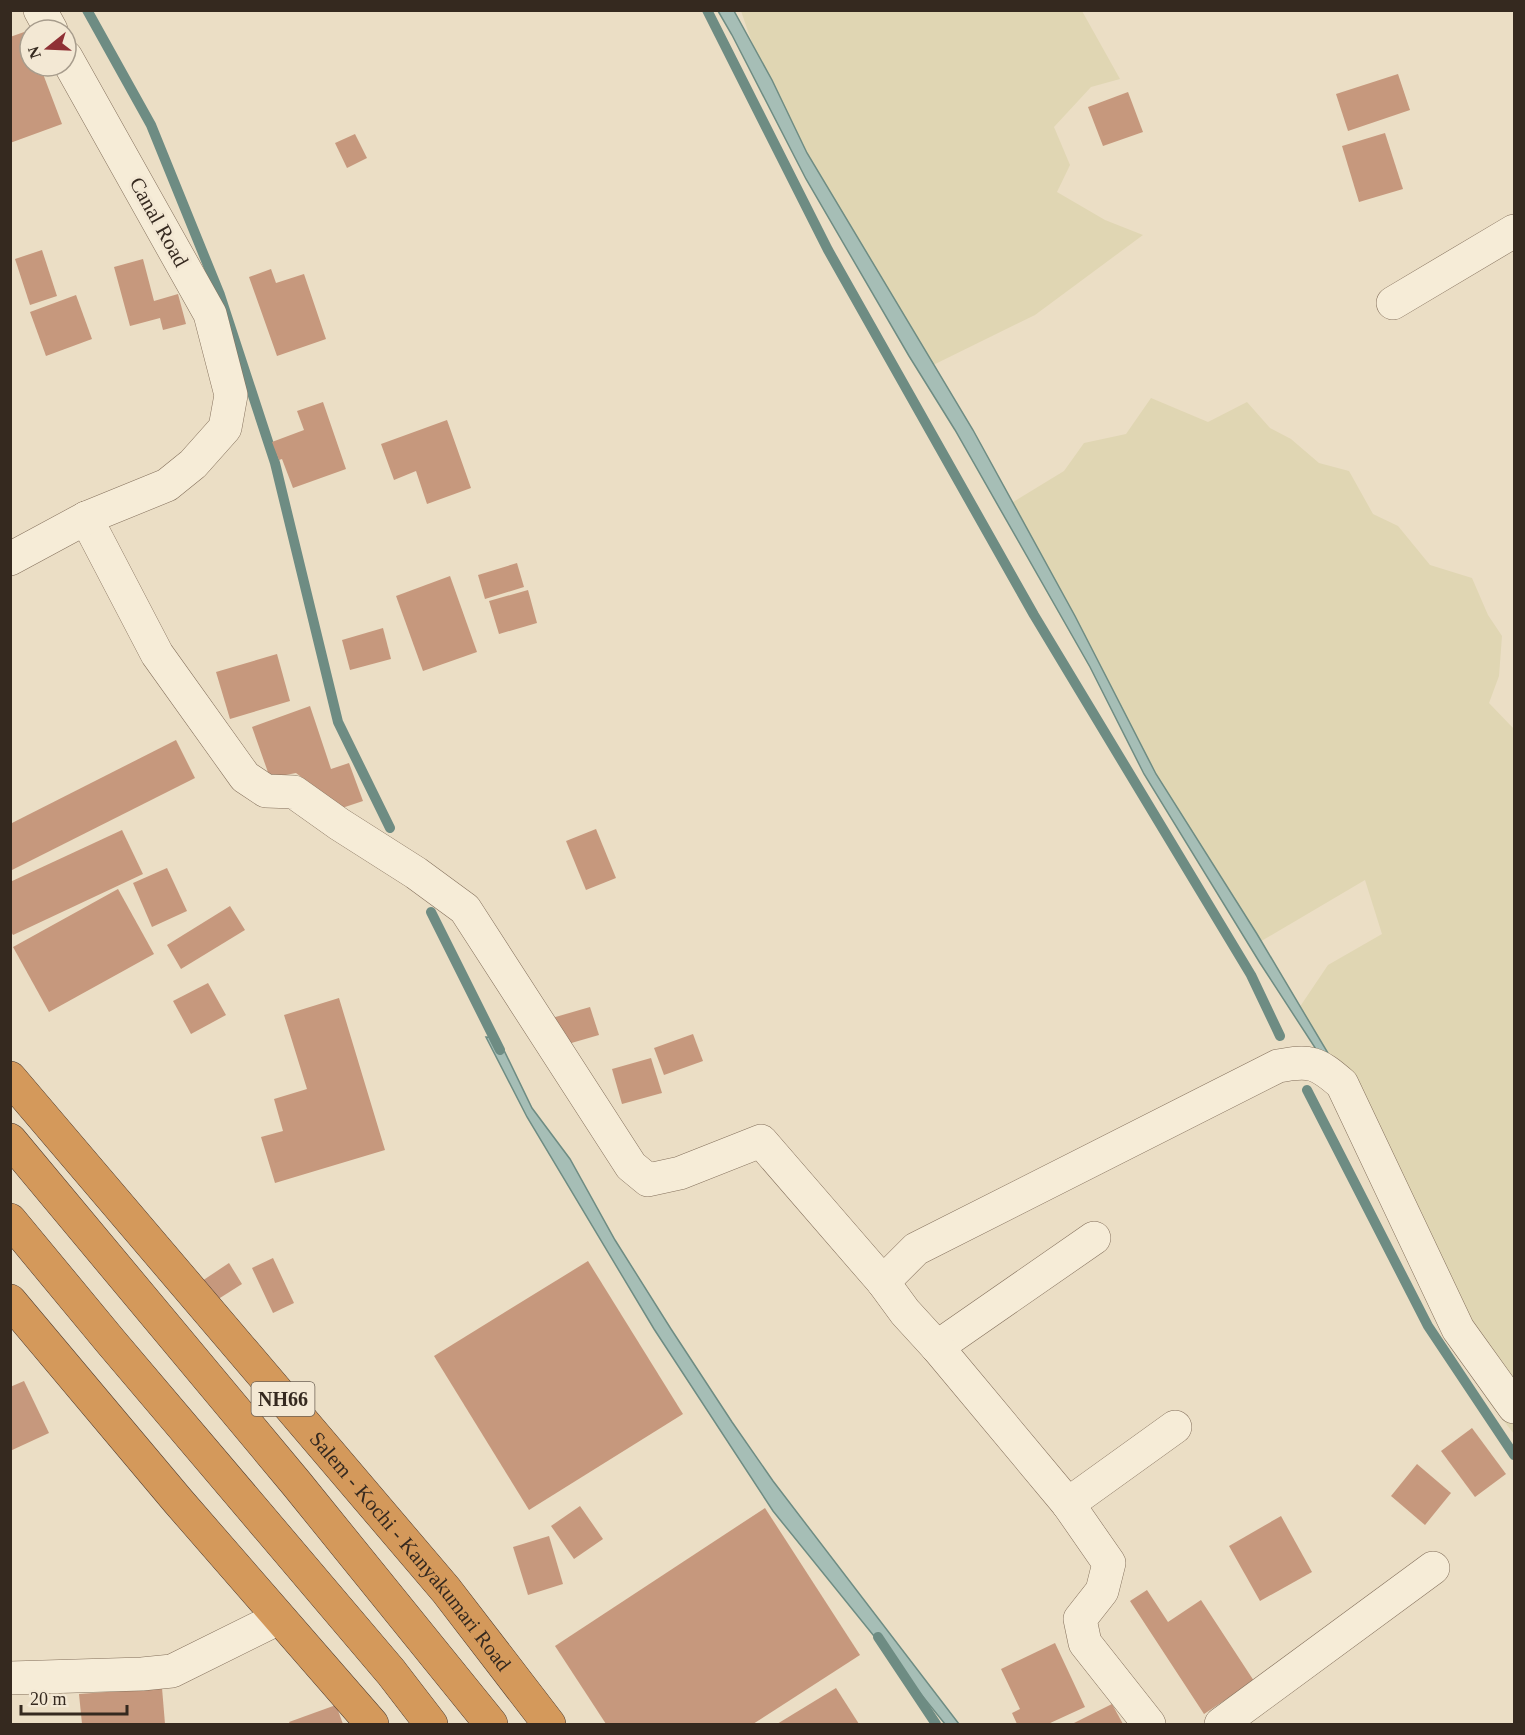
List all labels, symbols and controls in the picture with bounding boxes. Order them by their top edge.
north arrow [18,18,78,78]
text: N [24,44,44,61]
street label: Canal Road [125,173,194,271]
road number: NH66 [252,1382,314,1416]
street label: Salem - Kochi - Kanyakumari Road [305,1427,516,1676]
scale bar [21,1678,128,1716]
text: 20 m [30,1689,67,1709]

